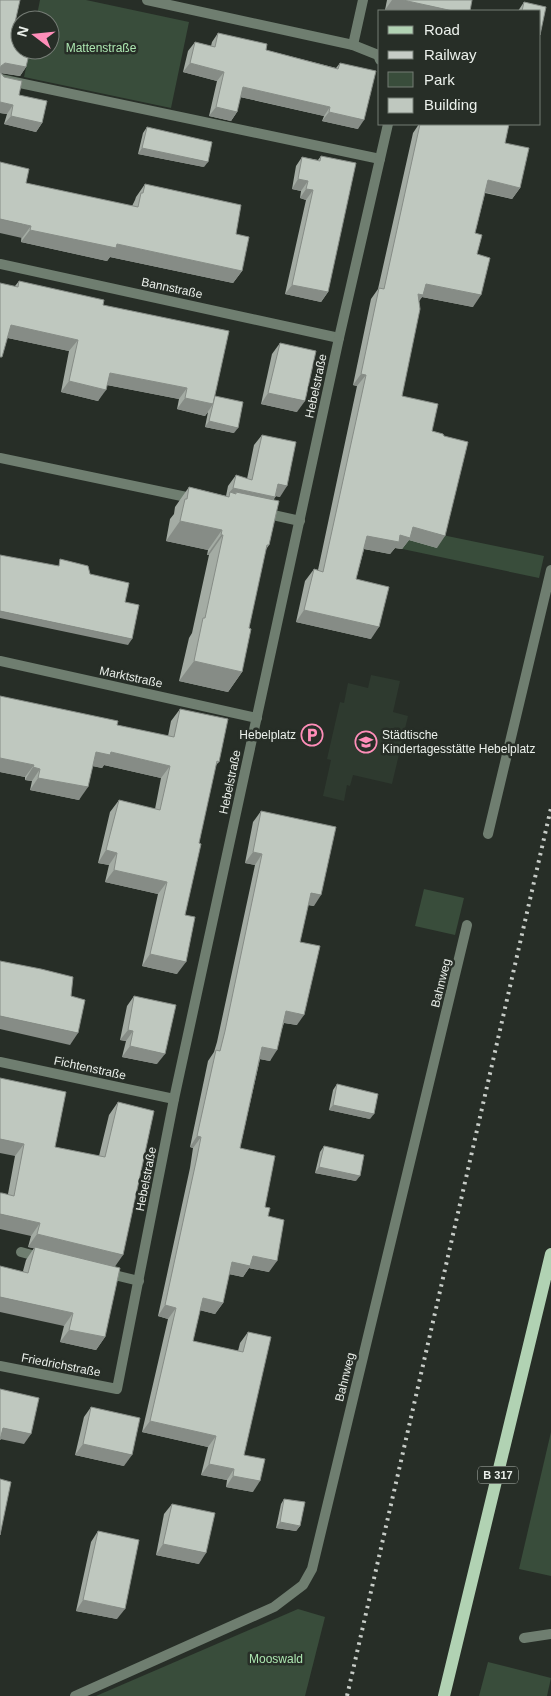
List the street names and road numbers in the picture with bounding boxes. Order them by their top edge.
street label: Bannstraße [140,275,204,301]
street label: Hebelstraße [302,352,330,419]
street label: Marktstraße [98,663,164,691]
street label: Hebelstraße [216,748,244,815]
street label: Bahnweg [428,957,454,1009]
street label: Fichtenstraße [53,1054,128,1083]
street label: Hebelstraße [133,1145,159,1212]
street label: Friedrichstraße [20,1350,102,1380]
street label: Bahnweg [332,1351,358,1403]
road number: B 317 [478,1466,518,1484]

